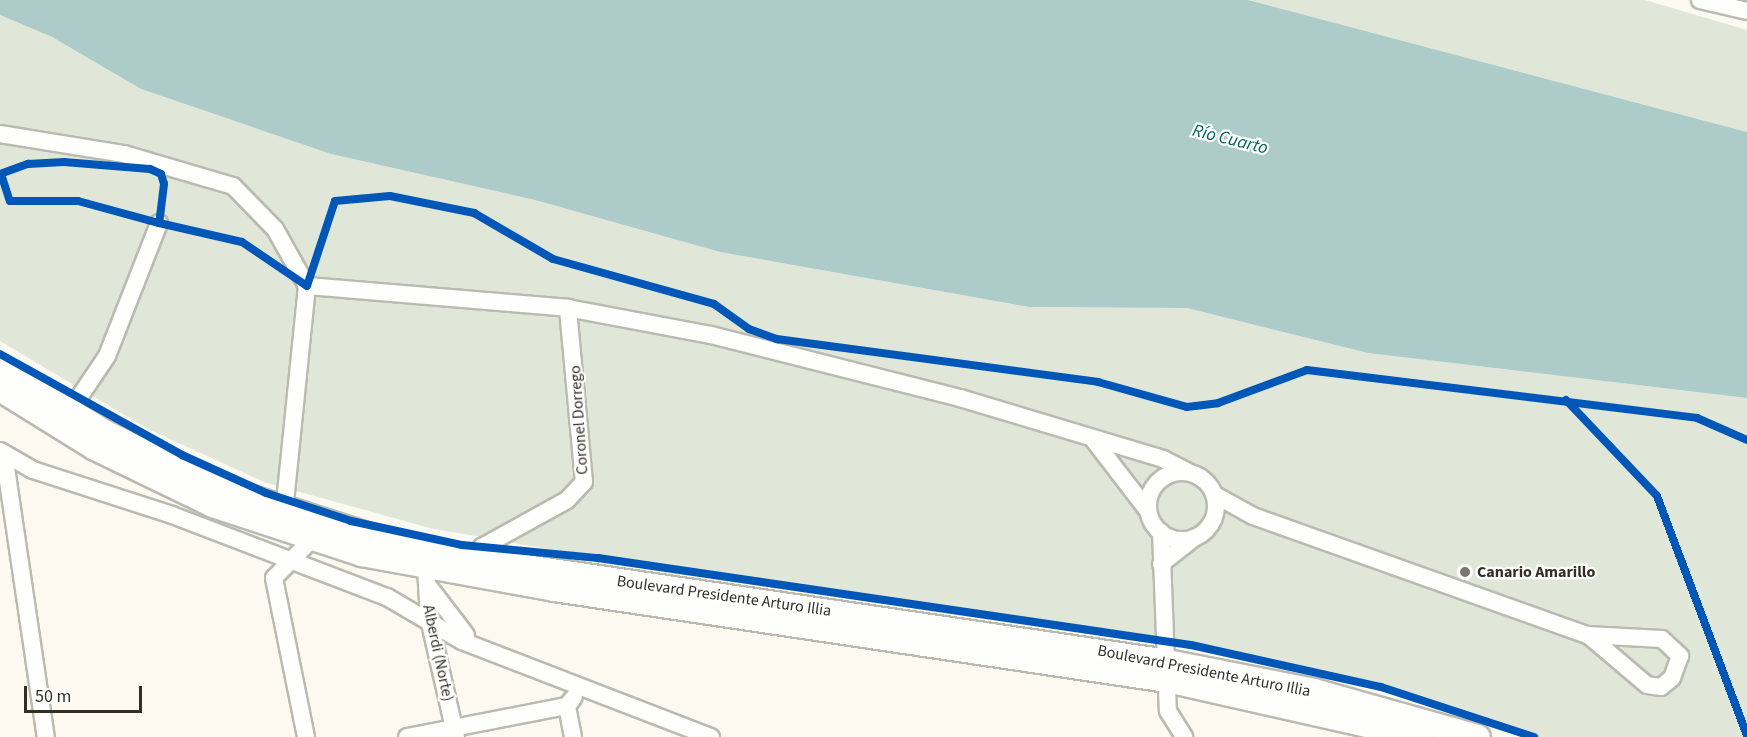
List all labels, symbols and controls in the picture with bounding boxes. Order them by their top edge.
water label: Río Cuarto [1190,120,1270,160]
street label: Coronel Dorrego [566,365,592,475]
place label: Canario Amarillo [1477,562,1595,582]
marker: Canario Amarillo [1458,565,1472,579]
street label: Boulevard Presidente Arturo Illia [615,571,833,621]
street label: Alberdi (Norte) [418,603,458,703]
street label: Boulevard Presidente Arturo Illia [1096,641,1312,701]
scale bar [27,674,146,712]
text: 50 m [35,684,71,709]

